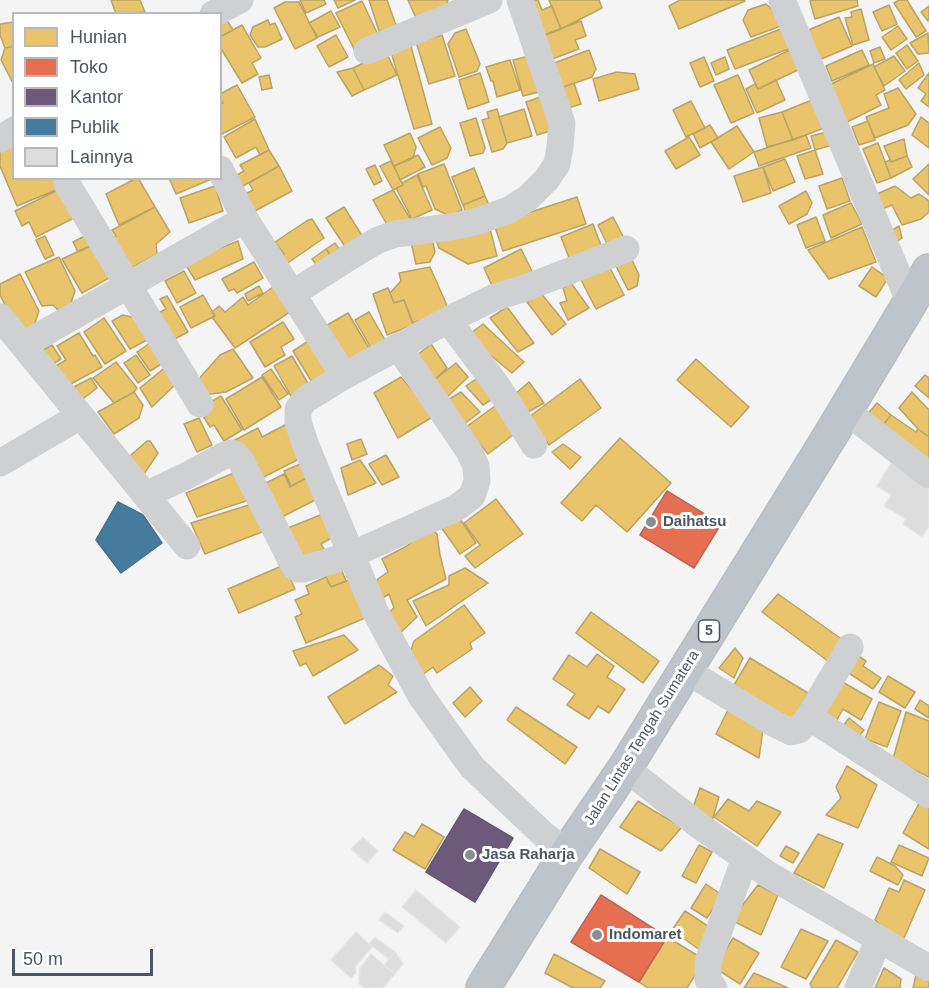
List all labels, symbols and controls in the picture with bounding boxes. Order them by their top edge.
legend [12,12,222,180]
text: Hunian [70,27,127,47]
text: Toko [70,57,108,77]
text: Kantor [70,87,123,107]
text: Publik [70,117,119,137]
text: Lainnya [70,147,133,167]
place label: Daihatsu [663,513,726,531]
marker: Daihatsu [644,515,658,529]
road number: 5 [698,620,720,642]
street label: Jalan Lintas Tengah Sumatera [581,647,703,829]
place label: Jasa Raharja [482,846,575,864]
marker: Jasa Raharja [463,848,477,862]
place label: Indomaret [609,926,682,944]
marker: Indomaret [590,928,604,942]
scale bar [15,937,156,975]
text: 50 m [23,949,63,969]

